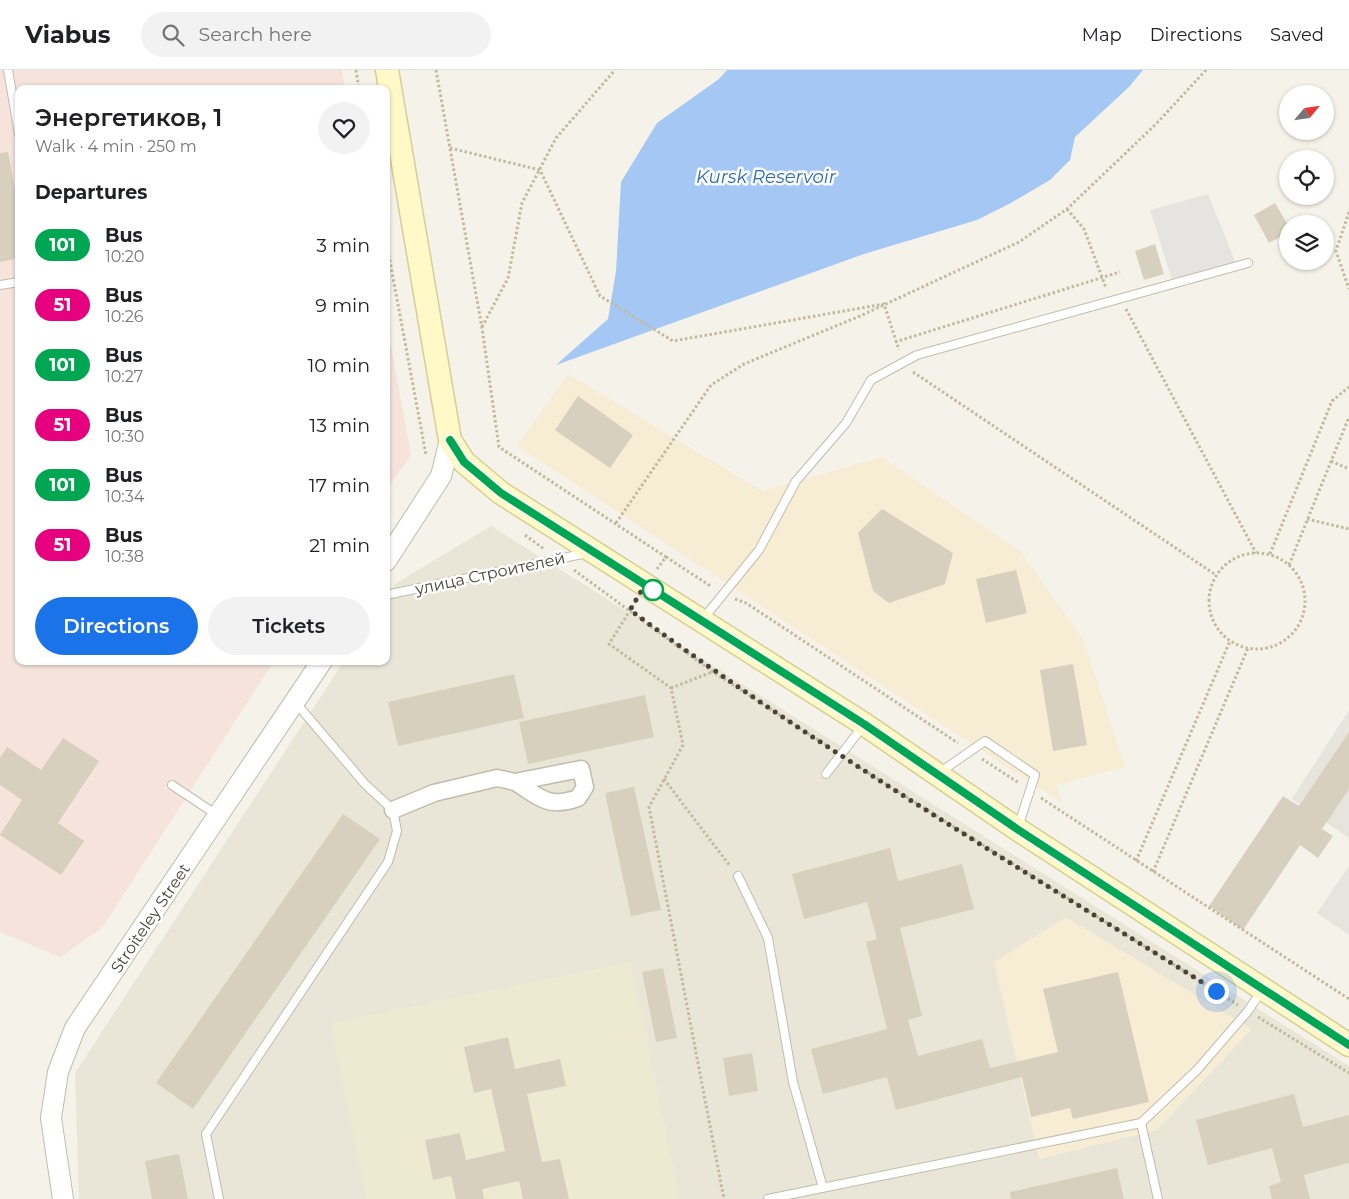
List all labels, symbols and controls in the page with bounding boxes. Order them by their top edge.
search box [141,12,491,57]
text: Viabus [25,20,111,49]
icon: search [159,21,187,49]
text: Search here [199,23,312,46]
text: Map [1082,24,1122,46]
text: Directions [1150,24,1242,46]
text: Saved [1270,24,1324,46]
north arrow [1279,85,1334,140]
map controls [1279,85,1334,270]
button: heart [318,102,370,154]
text: Энергетиков, 1 [35,103,222,132]
text: Walk · 4 min · 250 m [35,137,197,156]
button: locate [1279,150,1334,205]
water label: Kursk Reservoir [696,166,837,188]
text: Departures [35,181,147,204]
button: layers [1279,215,1334,270]
text: Bus [105,224,143,247]
text: 101 [49,234,76,256]
text: 3 min [316,234,370,257]
text: 10:20 [105,247,144,266]
text: Bus [105,284,143,307]
text: 51 [54,294,71,316]
text: 9 min [315,294,370,317]
text: 10:26 [105,307,144,326]
text: Bus [105,344,143,367]
text: 101 [49,354,76,376]
text: 10 min [307,354,370,377]
text: 10:27 [105,367,143,386]
text: Bus [105,404,143,427]
text: 51 [54,414,71,436]
text: 13 min [309,414,370,437]
text: 10:30 [105,427,144,446]
text: Bus [105,464,143,487]
text: 101 [49,474,76,496]
text: 17 min [309,474,370,497]
text: 10:34 [105,487,144,506]
text: Bus [105,524,143,547]
text: 51 [54,534,71,556]
text: 21 min [309,534,370,557]
text: 10:38 [105,547,144,566]
street label: улица Строителей [412,548,567,599]
unlabelled marker [642,579,664,601]
button: Directions [35,597,198,655]
button: Tickets [208,597,370,655]
street label: Stroiteley Street [107,860,194,977]
your location [1204,979,1229,1004]

